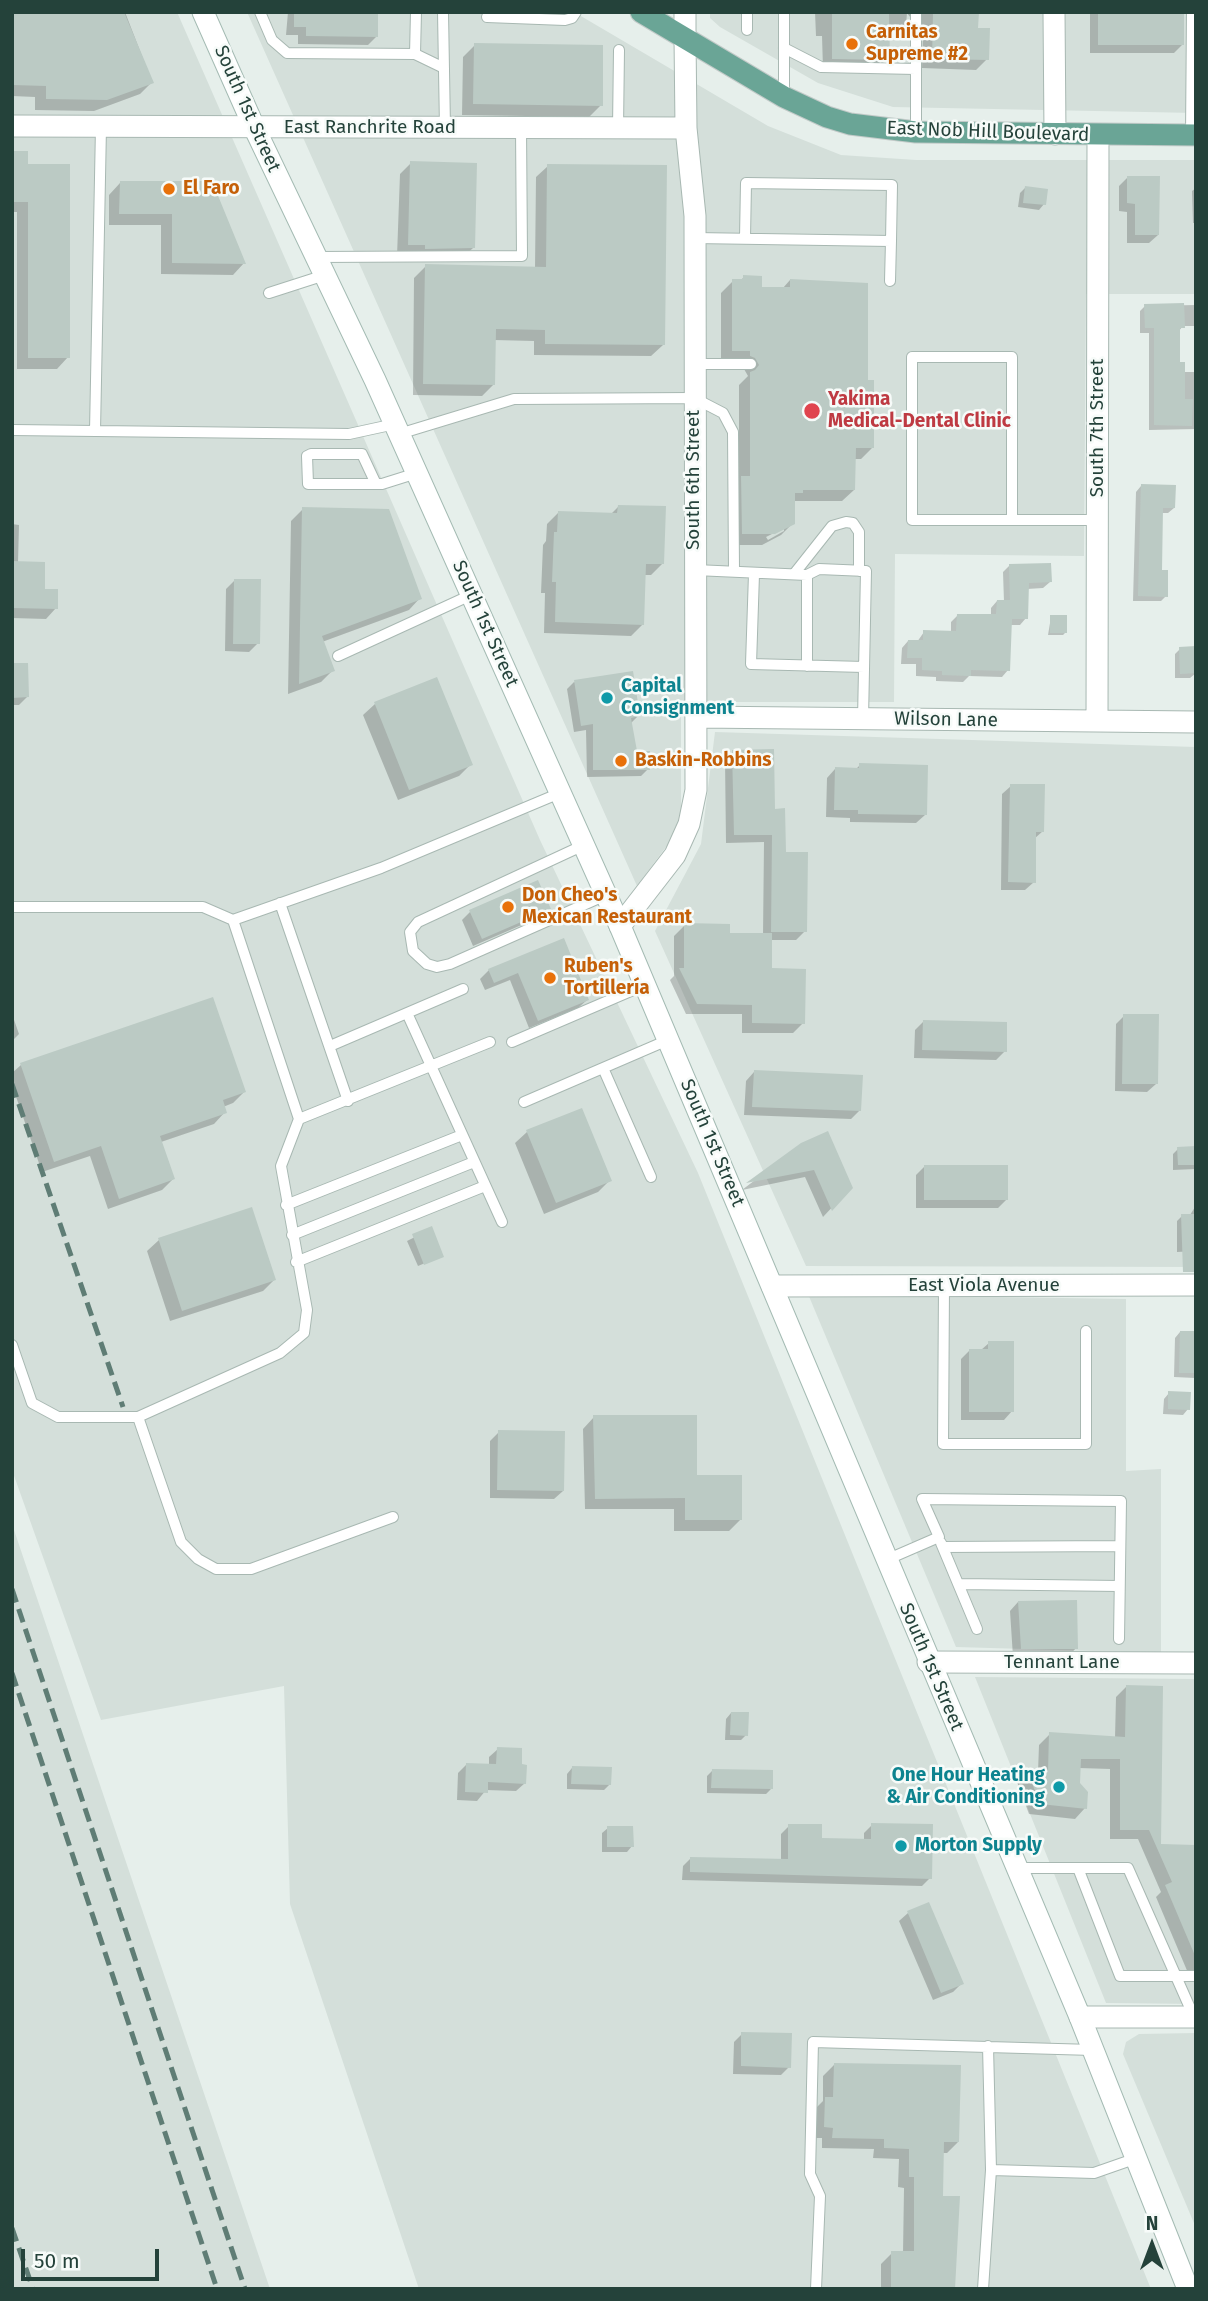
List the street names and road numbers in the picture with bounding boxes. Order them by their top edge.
street label: South 1st Street [209,42,285,176]
street label: East Ranchrite Road [284,117,456,139]
street label: East Nob Hill Boulevard [886,117,1090,147]
street label: South 7th Street [1087,359,1109,497]
street label: South 6th Street [683,410,705,550]
street label: South 1st Street [447,557,523,691]
street label: Wilson Lane [894,708,998,732]
street label: South 1st Street [675,1076,749,1210]
street label: East Viola Avenue [908,1275,1060,1297]
street label: South 1st Street [894,1600,968,1734]
street label: Tennant Lane [1004,1652,1120,1674]

